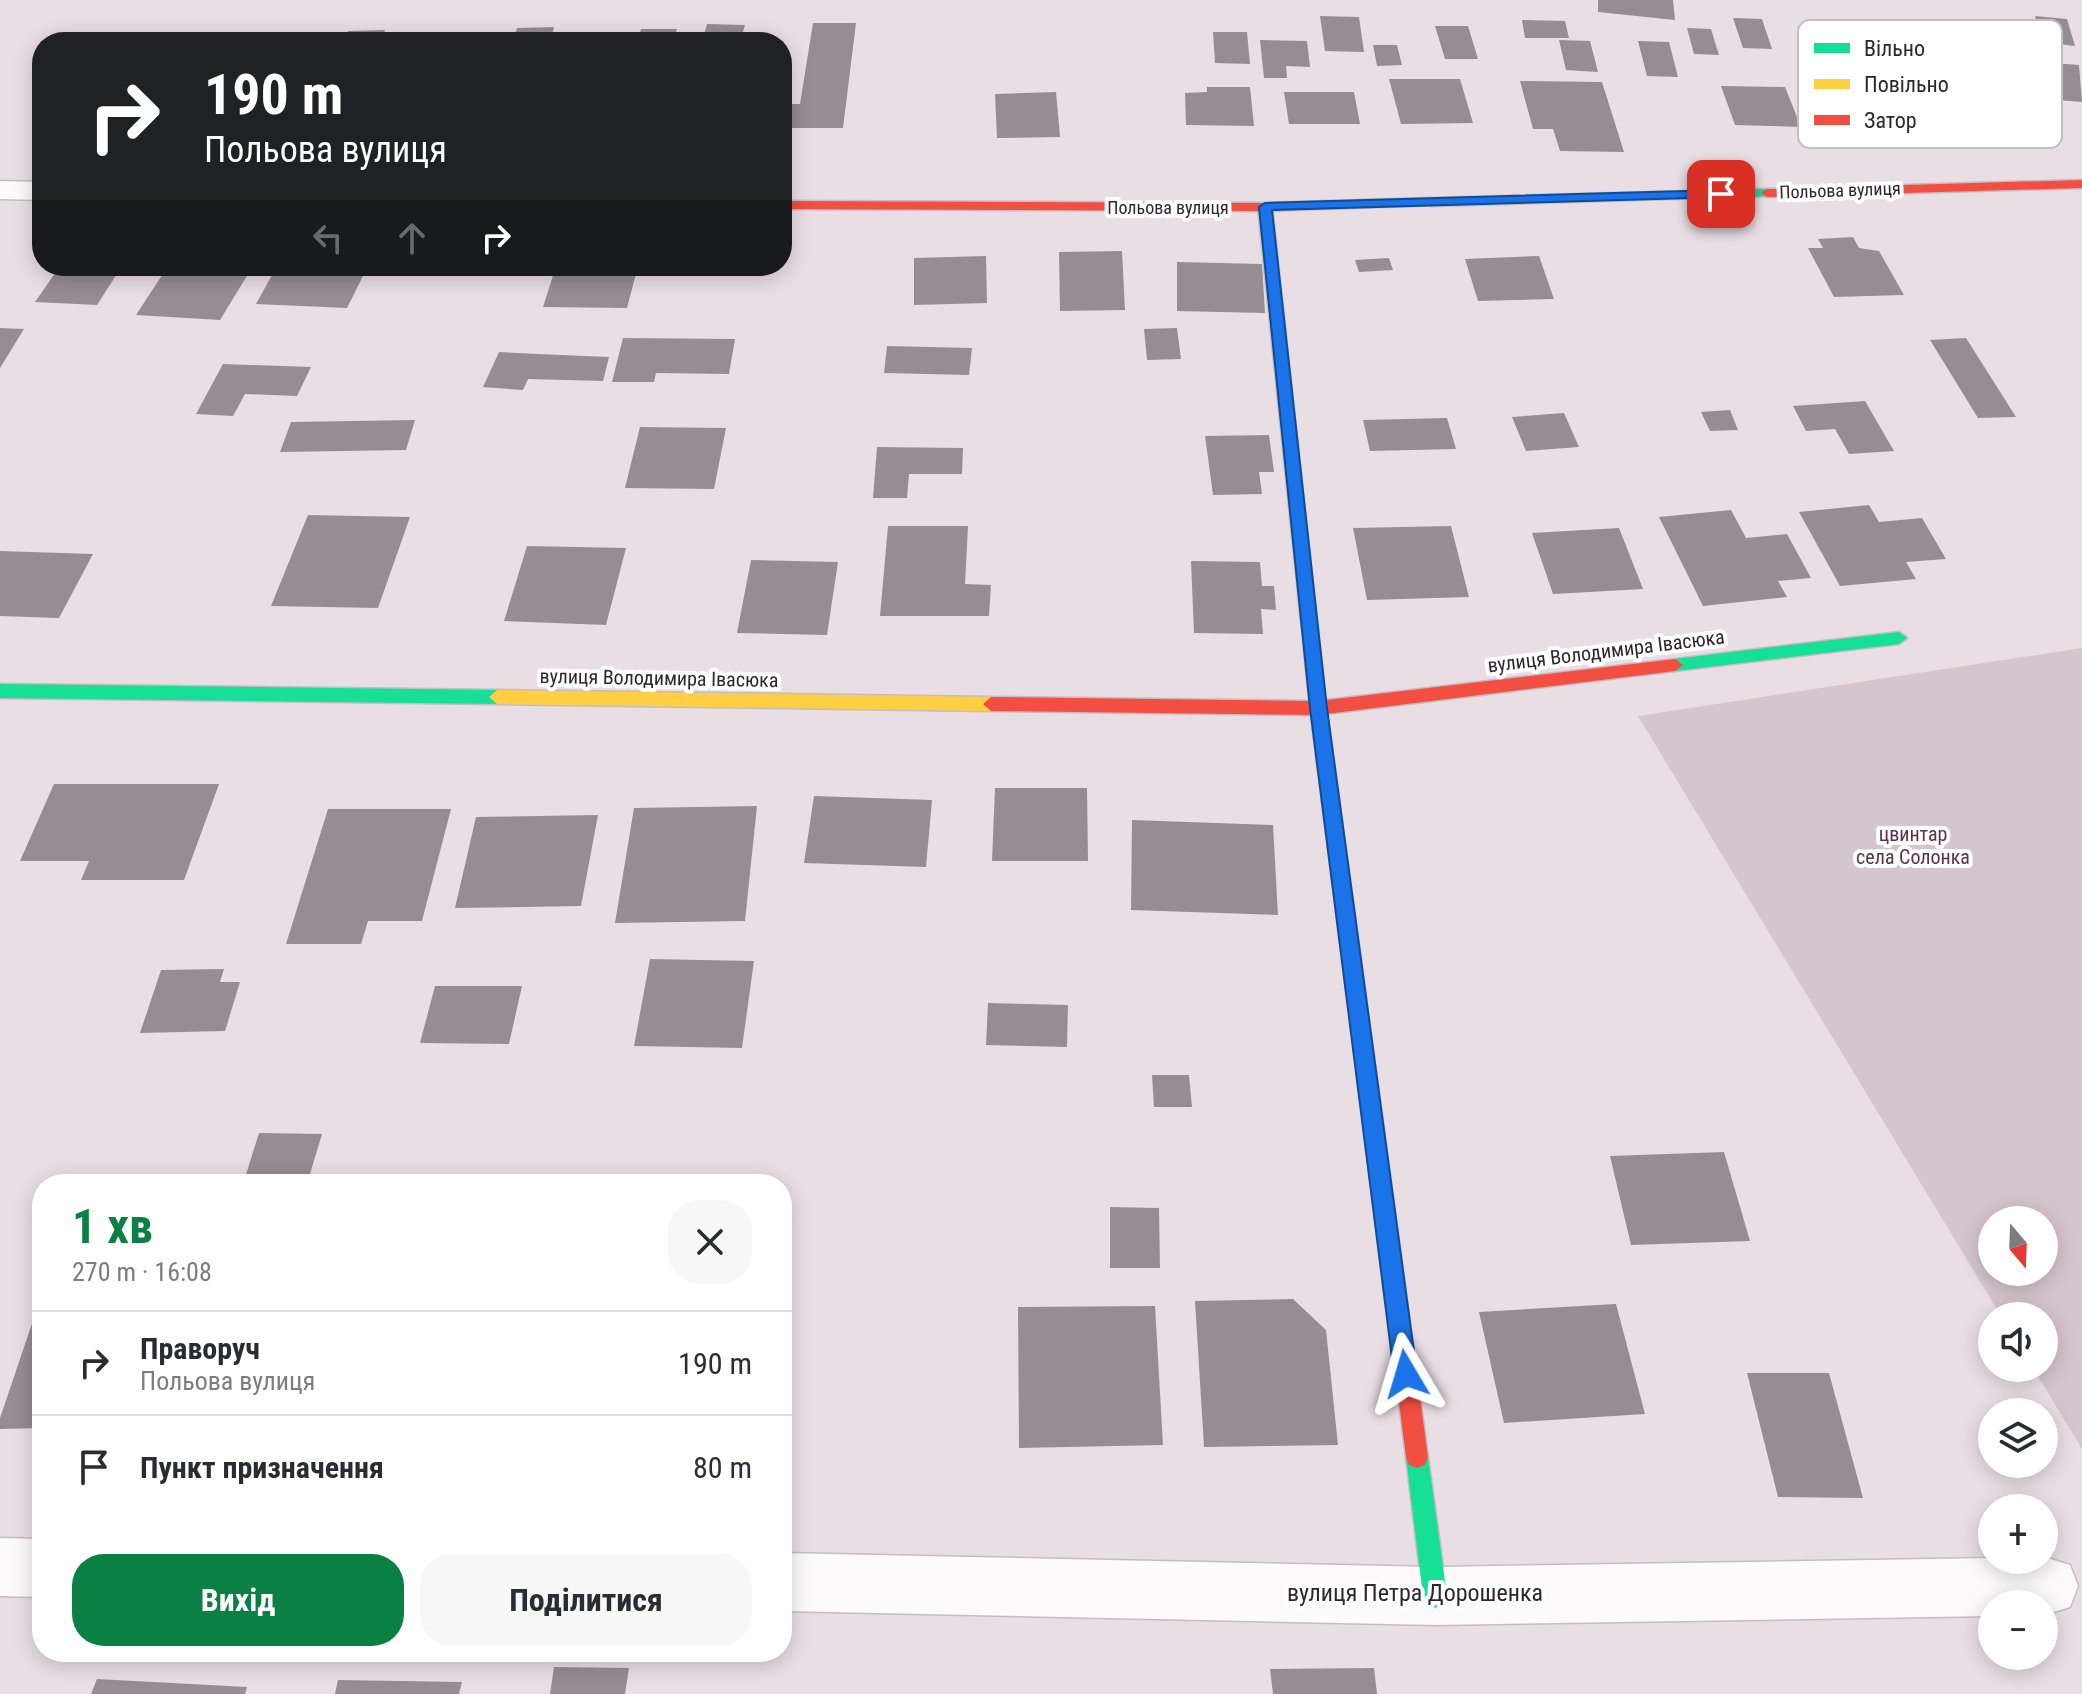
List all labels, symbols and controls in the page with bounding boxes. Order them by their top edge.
legend [1798,20,2062,148]
text: Вільно [1864,36,1925,61]
text: 190 m [204,62,343,128]
icon: right [72,64,176,168]
text: Повільно [1864,72,1949,97]
text: Затор [1864,108,1917,133]
text: Польова вулиця [204,129,447,171]
pin [1687,160,1755,228]
icon: arrive [1699,172,1743,216]
street label: Польова вулиця [1779,177,1901,203]
street label: Польова вулиця [1107,197,1229,218]
icon: left [306,216,350,260]
icon: ahead [390,216,434,260]
icon: right [474,216,518,260]
street label: вулиця Володимира Івасюка [1486,625,1726,677]
street label: вулиця Володимира Івасюка [539,664,779,692]
park label: цвинтар села Солонка [1856,822,1970,869]
text: 1 хв [72,1198,153,1255]
button: close [668,1200,752,1284]
north arrow [1978,1206,2058,1286]
map controls [1978,1206,2058,1670]
text: 270 m · 16:08 [72,1257,212,1287]
button: sound [1978,1302,2058,1382]
text: Праворуч [140,1331,260,1366]
position arrow [1364,1332,1448,1416]
icon: right [72,1341,116,1385]
text: 190 m [678,1346,752,1381]
text: Польова вулиця [140,1366,315,1396]
button: layers [1978,1398,2058,1478]
icon: arrive [72,1445,116,1489]
text: Пункт призначення [140,1450,384,1485]
text: 80 m [693,1450,752,1485]
button: + [1978,1494,2058,1574]
button: Вихід [72,1554,404,1646]
button: Поділитися [420,1554,752,1646]
street label: вулиця Петра Дорошенка [1287,1579,1543,1607]
button: − [1978,1590,2058,1670]

